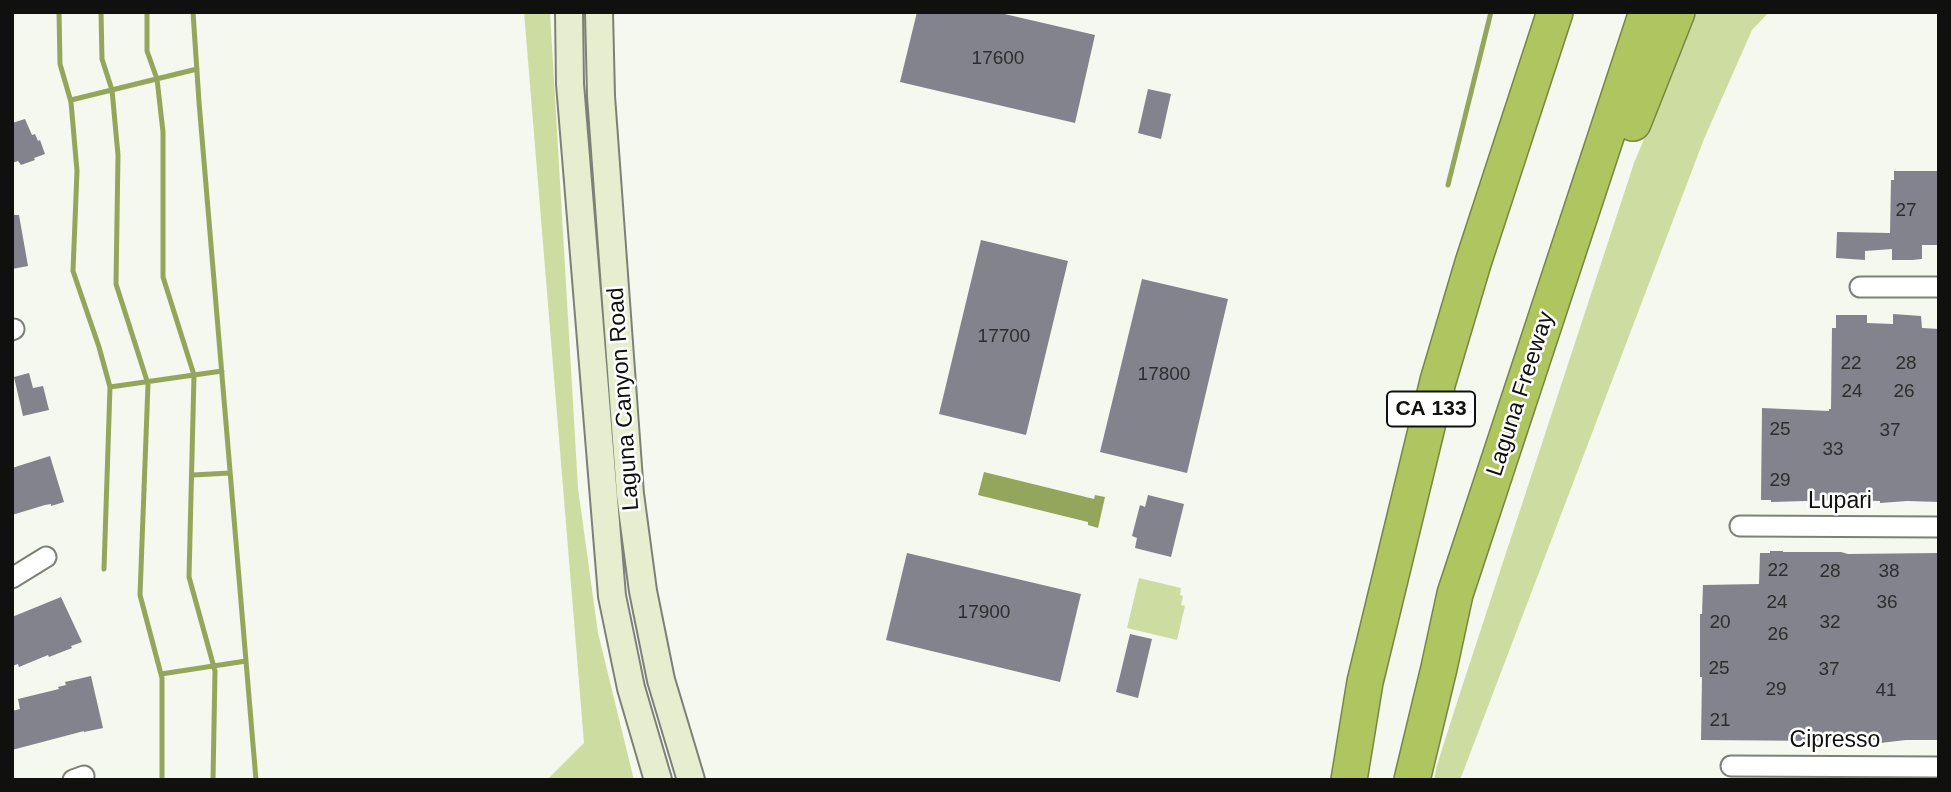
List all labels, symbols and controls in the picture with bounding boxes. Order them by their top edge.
house number: 17600 [972,48,1024,70]
house number: 27 [1895,200,1917,222]
street label: Laguna Canyon Road [602,286,646,512]
street label: Laguna Freeway [1481,308,1561,480]
house number: 17700 [978,326,1030,348]
house number: 22 [1840,353,1862,375]
house number: 28 [1895,353,1917,375]
house number: 17800 [1138,364,1190,386]
house number: 24 [1841,381,1863,403]
house number: 26 [1893,381,1915,403]
road number: CA 133 [1387,392,1475,426]
house number: 25 [1769,419,1791,441]
house number: 37 [1879,420,1901,442]
house number: 33 [1822,439,1844,461]
house number: 29 [1769,470,1791,492]
street label: Lupari [1808,488,1872,516]
house number: 22 [1767,560,1789,582]
house number: 28 [1819,561,1841,583]
house number: 38 [1878,561,1900,583]
house number: 24 [1766,592,1788,614]
house number: 36 [1876,592,1898,614]
house number: 17900 [958,602,1010,624]
house number: 20 [1709,612,1731,634]
house number: 32 [1819,612,1841,634]
house number: 26 [1767,624,1789,646]
house number: 25 [1708,658,1730,680]
house number: 37 [1818,659,1840,681]
house number: 29 [1765,679,1787,701]
house number: 41 [1875,680,1897,702]
house number: 21 [1709,710,1731,732]
street label: Cipresso [1790,727,1880,755]

